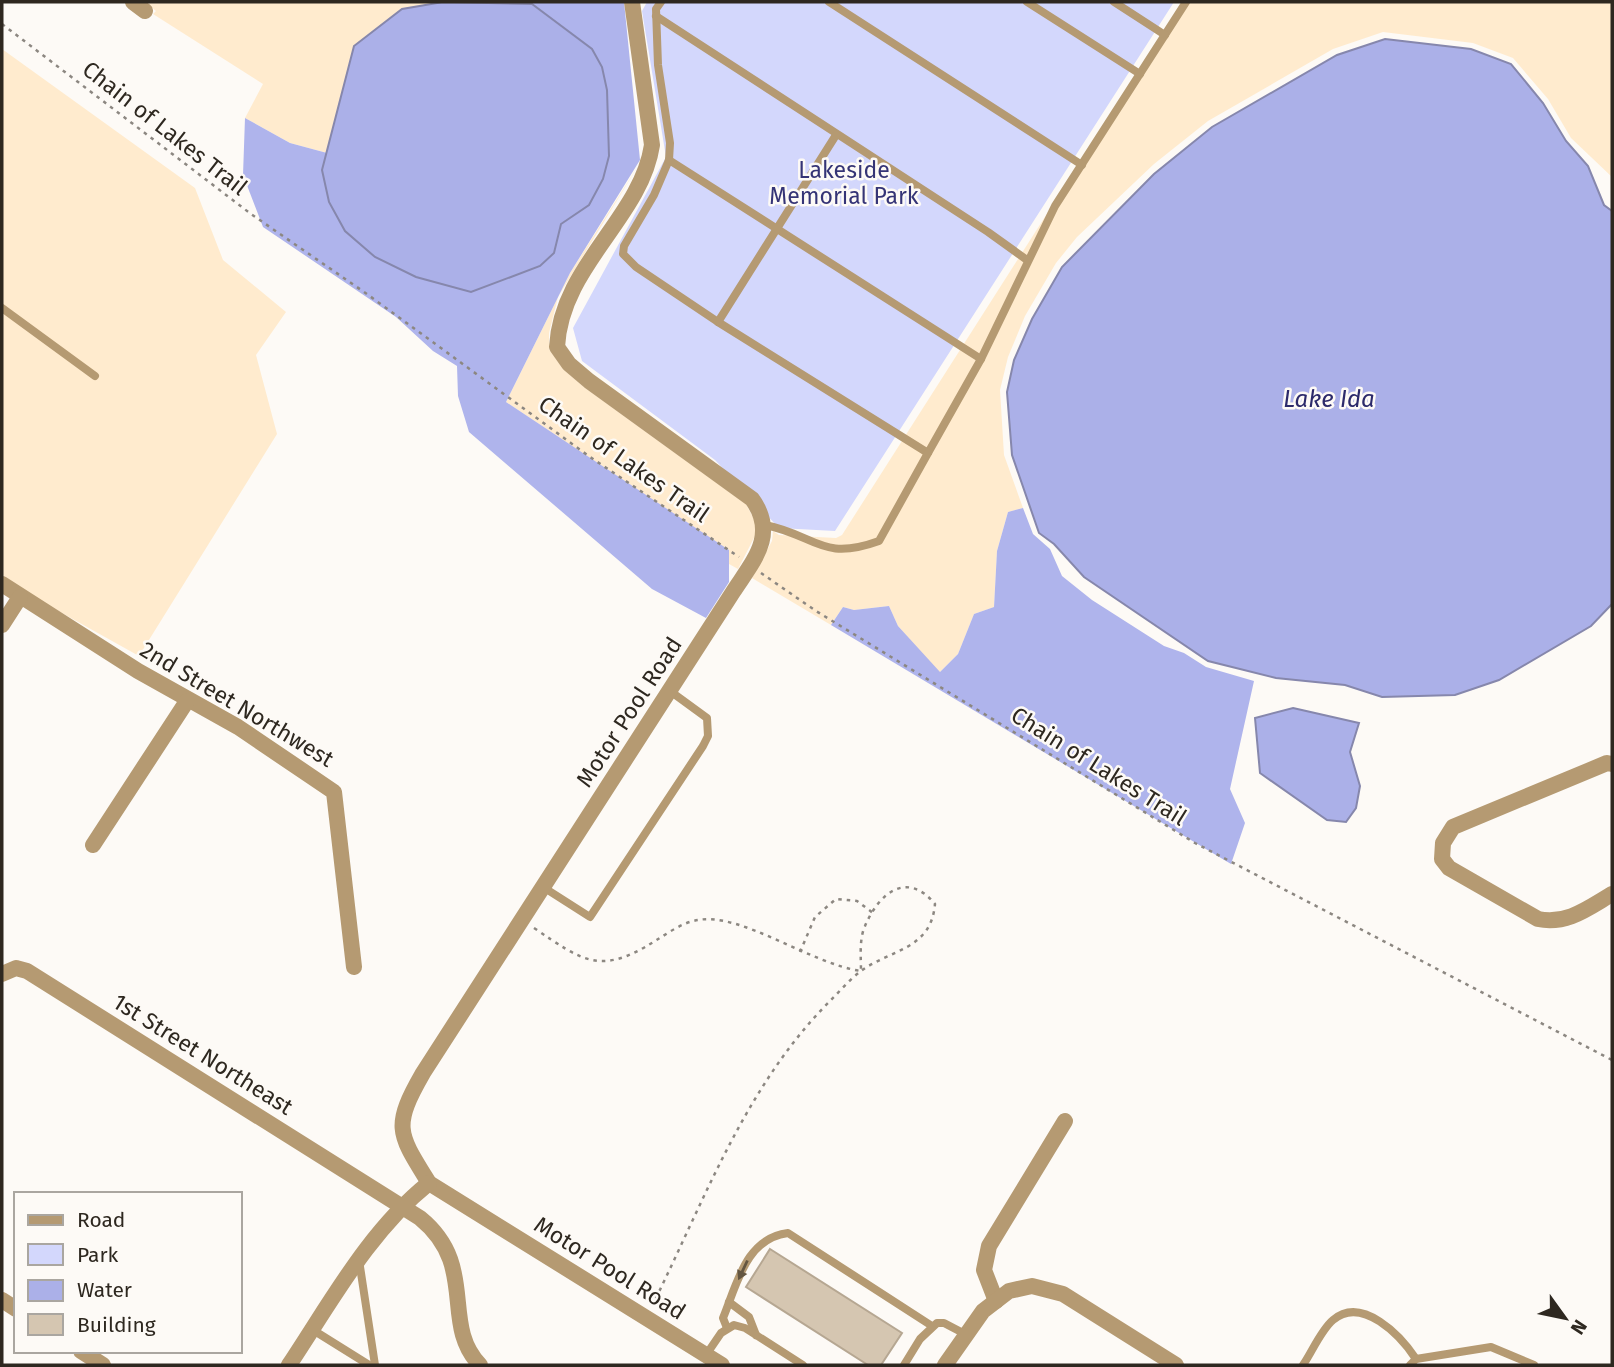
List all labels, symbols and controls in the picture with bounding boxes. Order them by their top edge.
street label: Chain of Lakes Trail [77,55,253,201]
park label: Lakeside Memorial Park [769,156,919,210]
water label: Lake Ida [1283,385,1375,413]
street label: Chain of Lakes Trail [533,390,715,528]
street label: Motor Pool Road [570,632,688,792]
street label: 2nd Street Northwest [135,635,340,773]
street label: Chain of Lakes Trail [1006,701,1192,831]
street label: 1st Street Northeast [108,987,299,1121]
legend [14,1192,242,1353]
text: Road [77,1207,125,1233]
street label: Motor Pool Road [529,1210,691,1326]
text: Park [77,1242,119,1268]
one-way arrow [737,1260,749,1280]
text: Water [77,1277,132,1303]
north arrow [1530,1283,1600,1353]
text: Building [77,1312,156,1338]
text: N [1566,1315,1592,1339]

